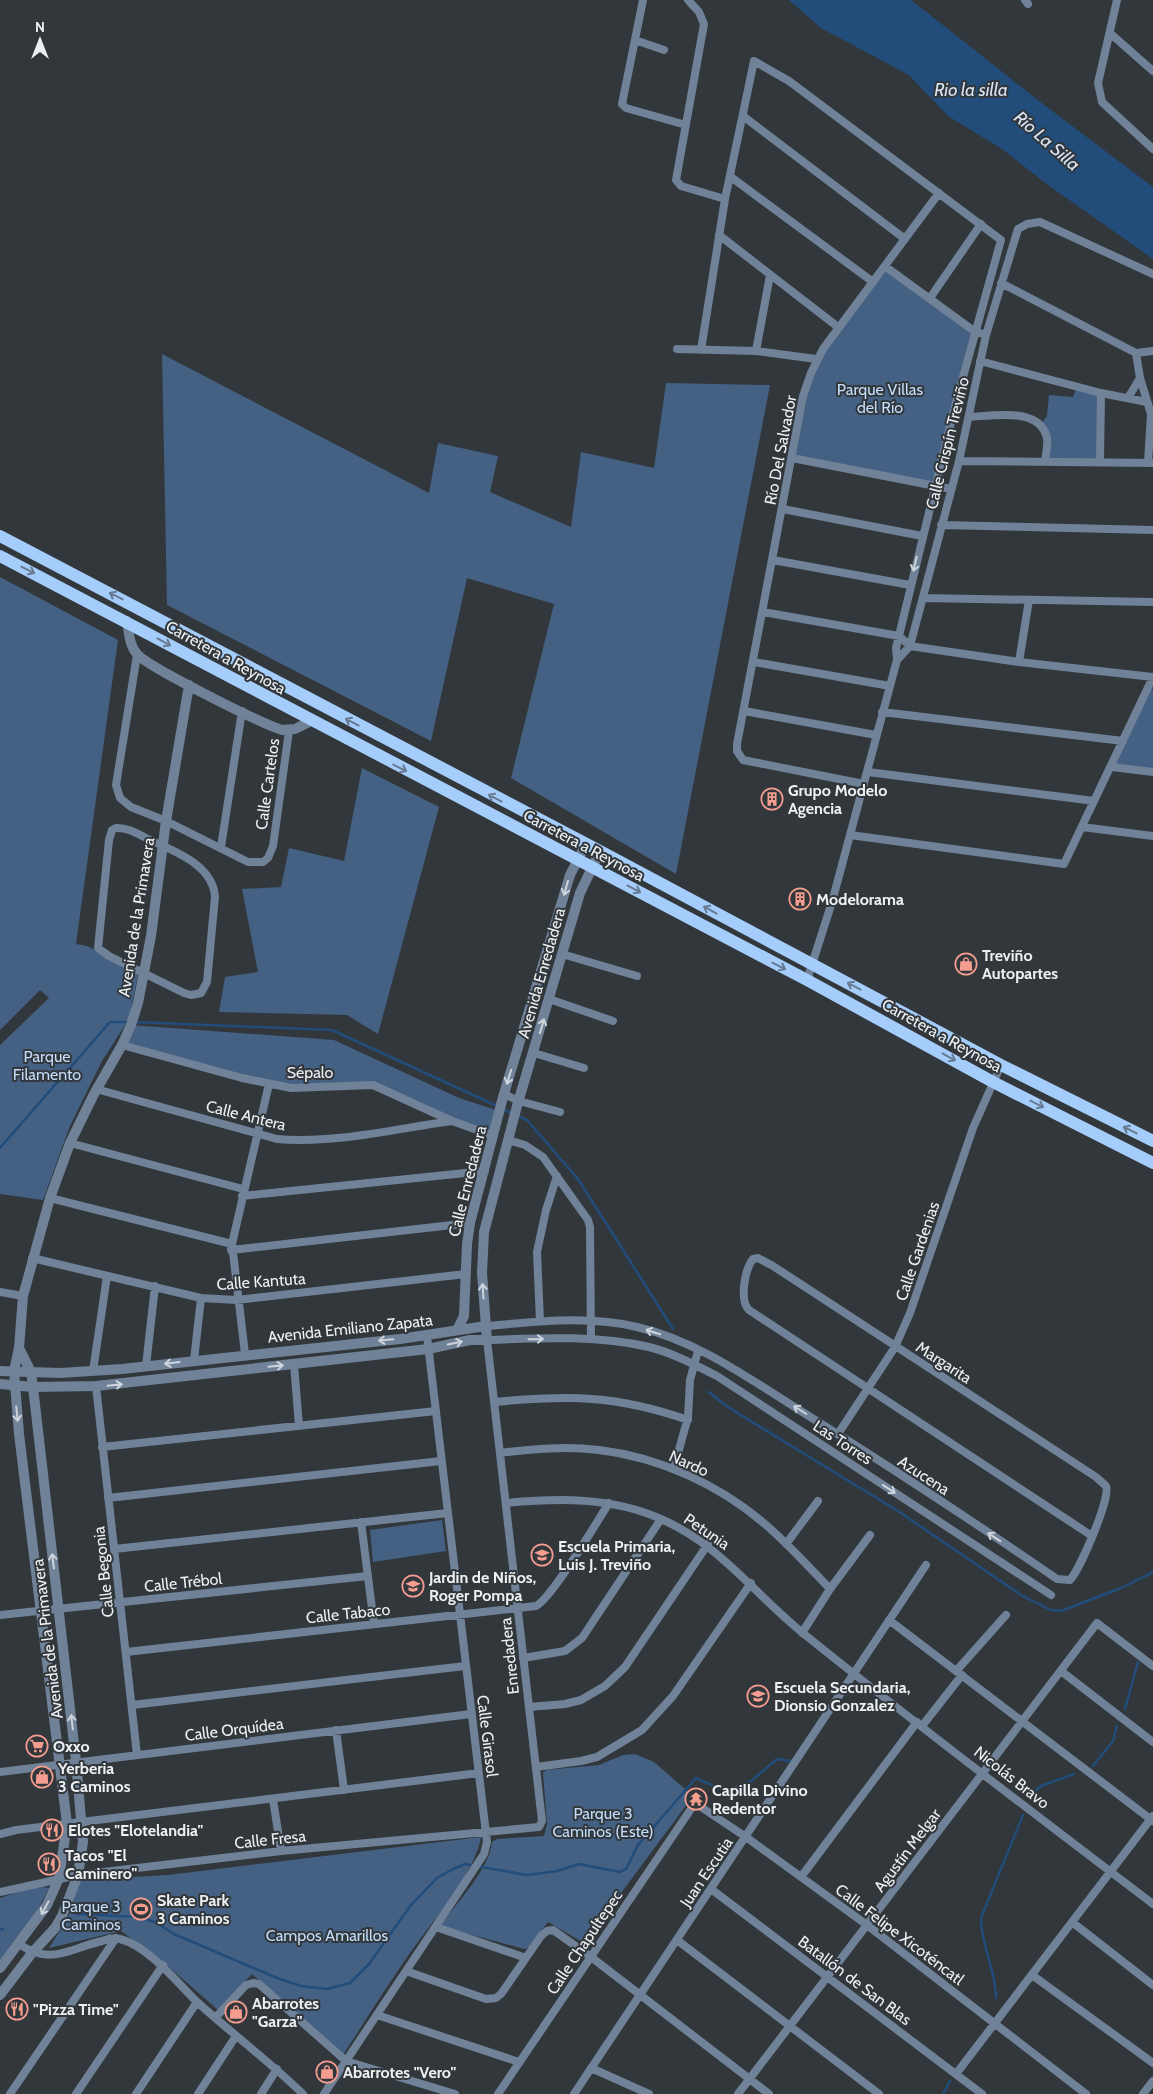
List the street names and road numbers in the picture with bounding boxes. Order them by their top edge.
street label: Calle Crispín Treviño [922,375,973,511]
street label: Río Del Salvador [761,393,801,507]
street label: Carretera a Reynosa [162,617,289,698]
street label: Calle Cartelos [252,737,283,831]
street label: Carretera a Reynosa [520,806,648,885]
street label: Avenida de la Primavera [115,836,159,998]
street label: Avenida Enredadera [514,905,569,1040]
street label: Carretera a Reynosa [878,995,1005,1076]
street label: Sépalo [287,1063,334,1082]
street label: Calle Antera [204,1096,288,1135]
street label: Calle Enredadera [445,1123,491,1239]
street label: Calle Gardenias [892,1199,943,1303]
street label: Calle Kantuta [216,1269,307,1294]
street label: Avenida Emiliano Zapata [267,1310,434,1347]
street label: Margarita [912,1337,975,1388]
street label: Las Torres [810,1416,876,1469]
street label: Nardo [666,1446,712,1481]
street label: Azucena [894,1452,953,1499]
street label: Petunia [680,1509,733,1554]
street label: Calle Begonia [89,1525,118,1618]
street label: Avenida de la Primavera [28,1558,67,1720]
street label: Calle Trébol [143,1569,223,1596]
street label: Calle Tabaco [305,1600,391,1627]
street label: Enredadera [496,1616,523,1695]
street label: Calle Girasol [473,1694,502,1778]
street label: Calle Orquídea [184,1714,285,1745]
street label: Nicolás Bravo [970,1742,1053,1813]
street label: Agustín Melgar [870,1804,945,1896]
street label: Calle Fresa [233,1826,307,1853]
street label: Juan Escutia [676,1834,737,1912]
street label: Calle Felipe Xicoténcatl [832,1880,968,1989]
street label: Calle Chapultepec [542,1886,626,1998]
street label: Batallón de San Blas [794,1932,915,2029]

